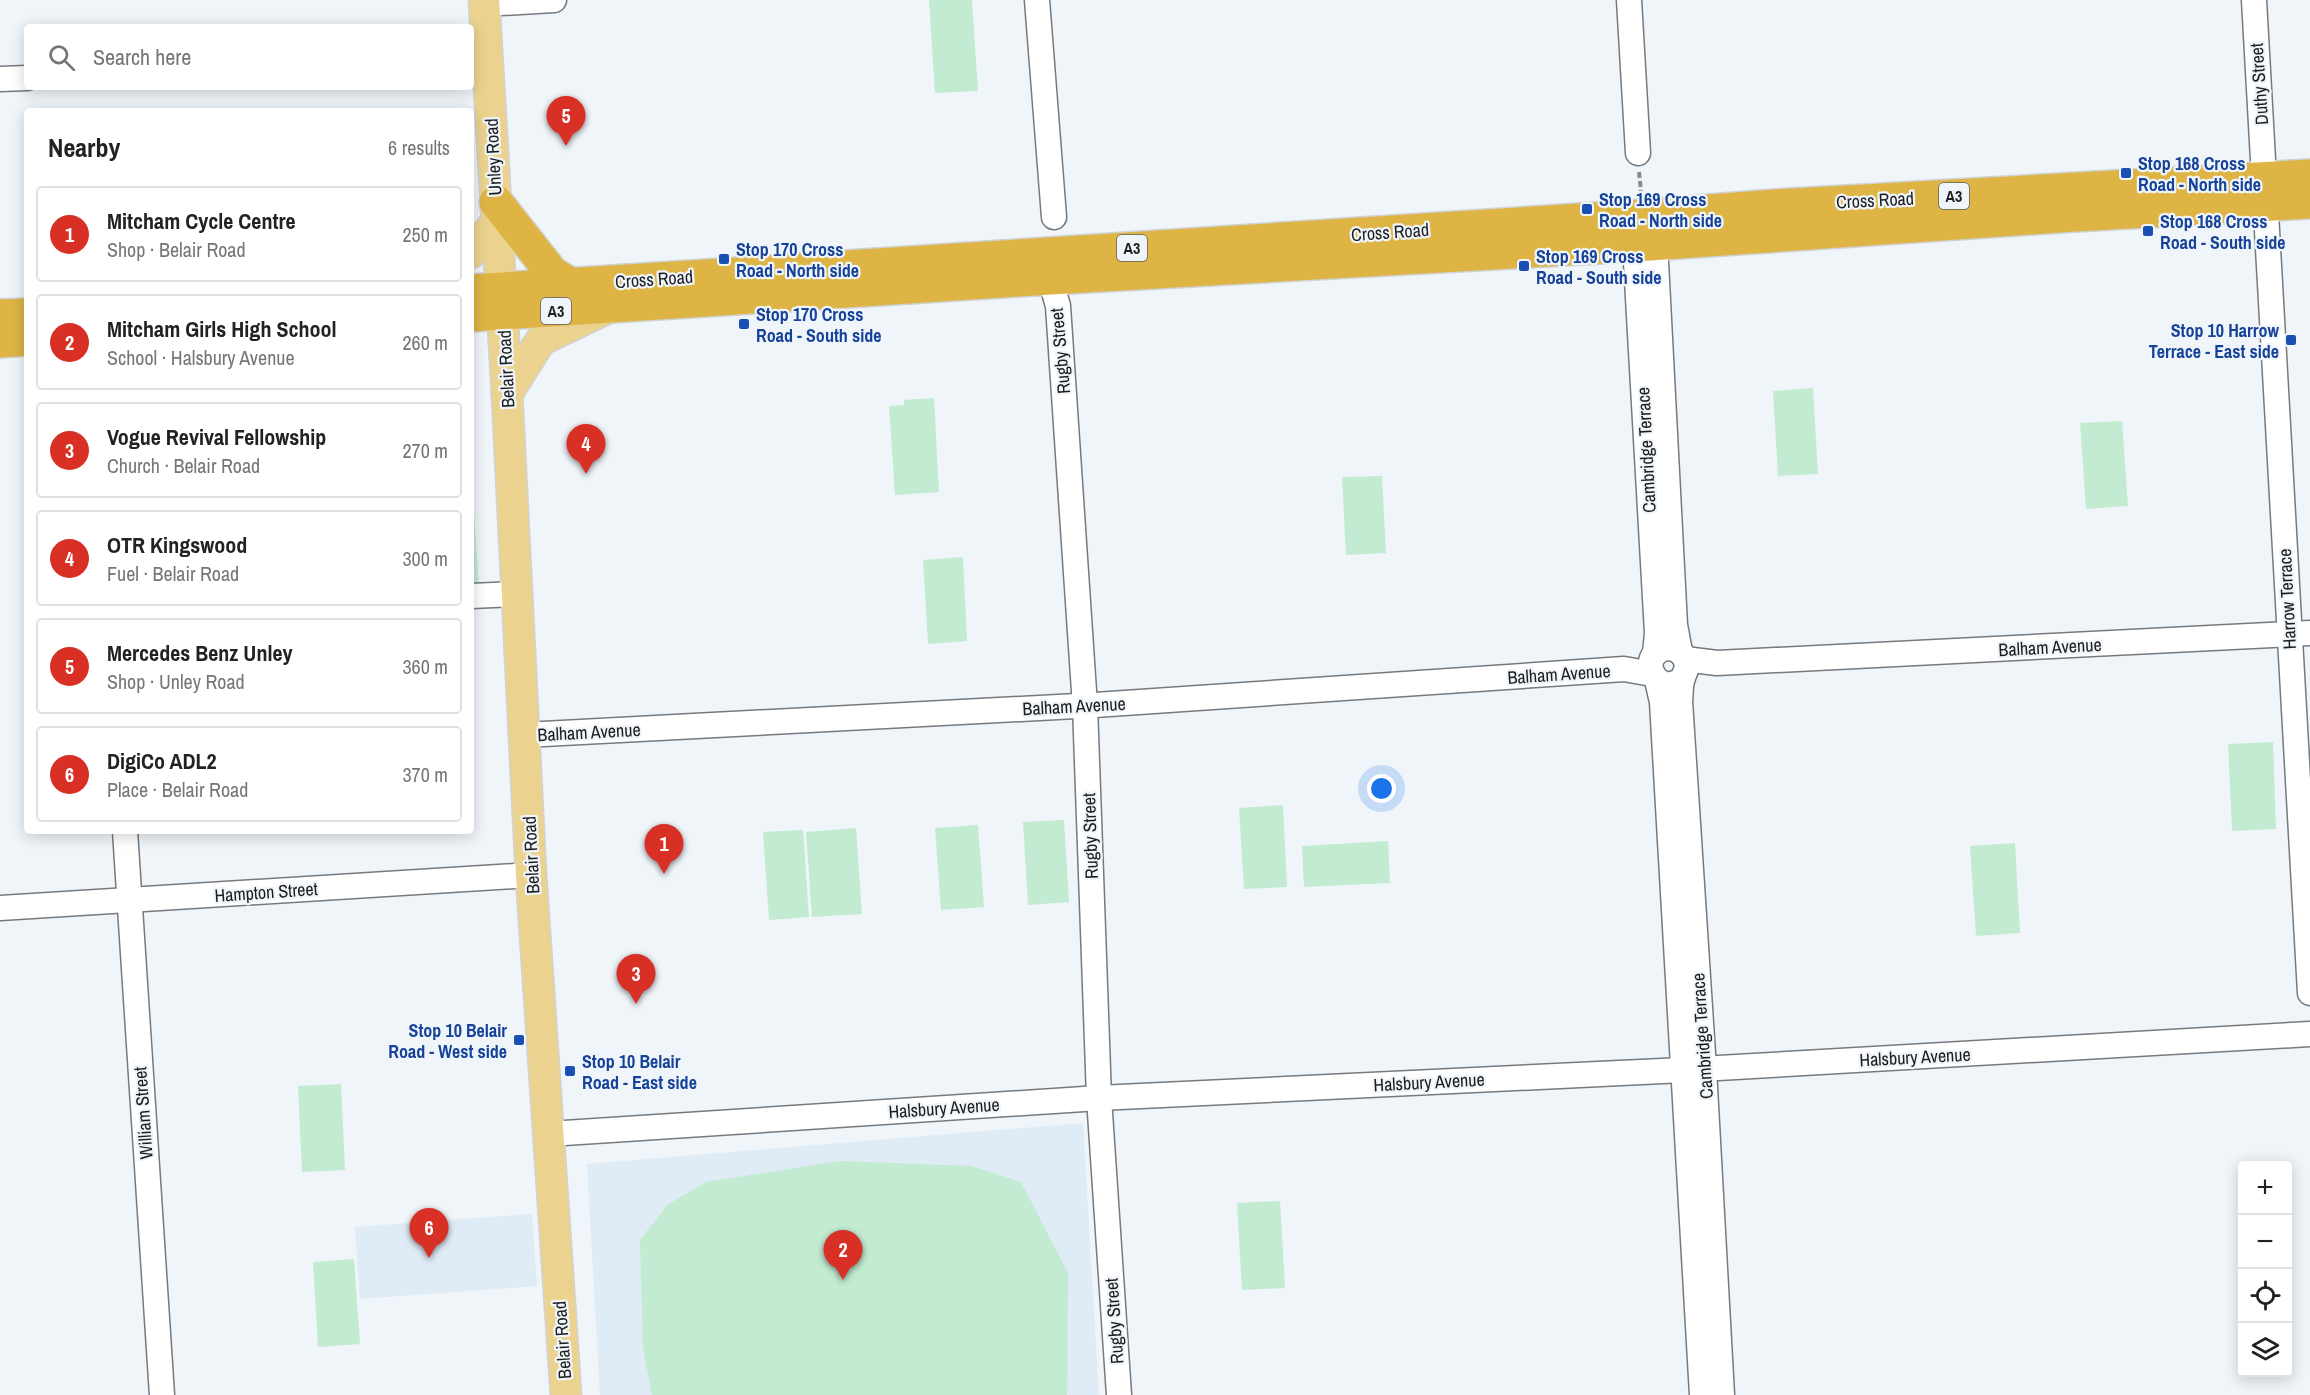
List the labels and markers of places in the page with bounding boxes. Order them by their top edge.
pin: 5 [546,96,586,146]
place label: Stop 168 Cross Road - North side [2138,151,2261,197]
marker: Stop 168 Cross Road - North side [2119,166,2133,180]
place label: Stop 169 Cross Road - North side [1599,187,1722,233]
marker: Stop 169 Cross Road - North side [1580,202,1594,216]
place label: Stop 168 Cross Road - South side [2160,209,2285,255]
marker: Stop 168 Cross Road - South side [2141,224,2155,238]
place label: Stop 170 Cross Road - North side [736,237,859,283]
place label: Stop 169 Cross Road - South side [1536,244,1661,290]
marker: Stop 170 Cross Road - North side [717,252,731,266]
marker: Stop 169 Cross Road - South side [1517,259,1531,273]
place label: Stop 170 Cross Road - South side [756,302,881,348]
marker: Stop 170 Cross Road - South side [737,317,751,331]
place label: Stop 10 Harrow Terrace - East side [2149,318,2280,364]
marker: Stop 10 Harrow Terrace - East side [2284,333,2298,347]
pin: 4 [566,424,606,474]
pin: 1 [644,824,684,874]
pin: 3 [616,954,656,1004]
place label: Stop 10 Belair Road - West side [388,1018,507,1064]
marker: Stop 10 Belair Road - West side [512,1033,526,1047]
place label: Stop 10 Belair Road - East side [582,1049,697,1095]
marker: Stop 10 Belair Road - East side [563,1064,577,1078]
pin: 6 [410,1208,448,1258]
pin: 2 [824,1230,862,1280]

